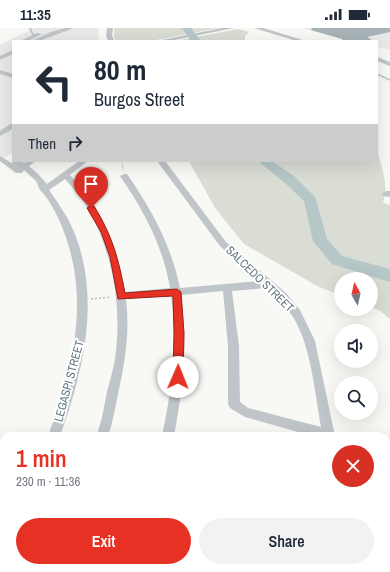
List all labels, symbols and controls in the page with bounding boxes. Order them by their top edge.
text: 11:35 [20,4,51,25]
text: 80 m [94,51,146,89]
icon: left [28,56,80,108]
text: Burgos Street [94,87,184,112]
icon: right [64,132,86,154]
text: Then [28,133,56,154]
pin [74,167,108,208]
icon: arrive [80,173,102,195]
street label: SALCEDO STREET [223,242,297,316]
north arrow [334,272,378,316]
map controls [334,272,378,420]
button: sound [334,324,378,368]
street label: LEGASPI STREET [50,339,88,423]
position arrow [157,356,199,398]
button: search [334,376,378,420]
text: 1 min [16,442,67,474]
button: close [332,445,374,487]
text: 230 m · 11:36 [16,473,80,490]
button: Exit [16,518,191,564]
button: Share [199,518,374,564]

